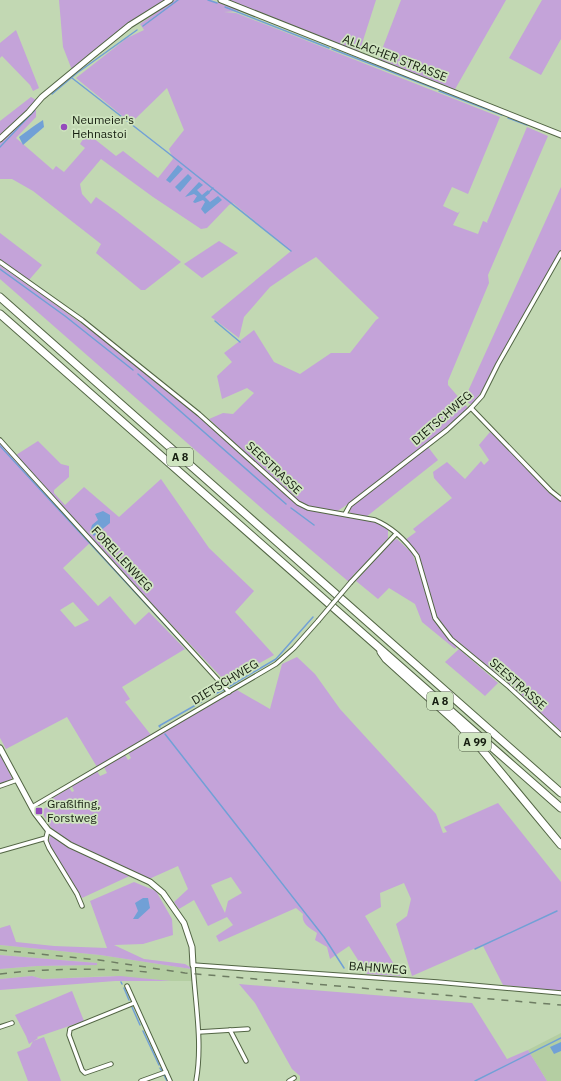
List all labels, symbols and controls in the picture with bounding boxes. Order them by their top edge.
street label: ALLACHER STRASSE [341,31,450,84]
place label: Neumeier's Hehnastoi [72,112,134,141]
marker: Neumeier's Hehnastoi [59,122,69,132]
street label: DIETSCHWEG [408,387,475,448]
street label: SEESTRASSE [243,438,305,497]
road number: A 8 [167,448,193,466]
street label: FORELLENWEG [89,523,156,594]
street label: SEESTRASSE [487,655,550,713]
street label: DIETSCHWEG [189,656,261,707]
road number: A 8 [427,692,453,710]
road number: A 99 [459,733,491,751]
place label: Graßlfing, Forstweg [47,796,100,825]
marker: Graßlfing, Forstweg [34,806,44,816]
street label: BAHNWEG [348,958,408,977]

